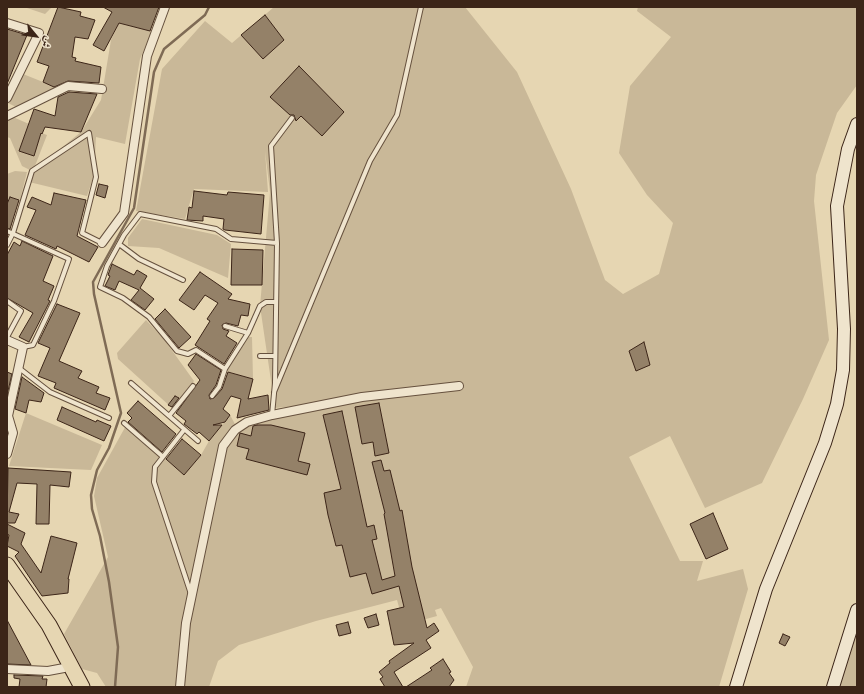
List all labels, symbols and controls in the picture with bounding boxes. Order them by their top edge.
north arrow [16,16,56,56]
text: ش [38,34,56,50]

